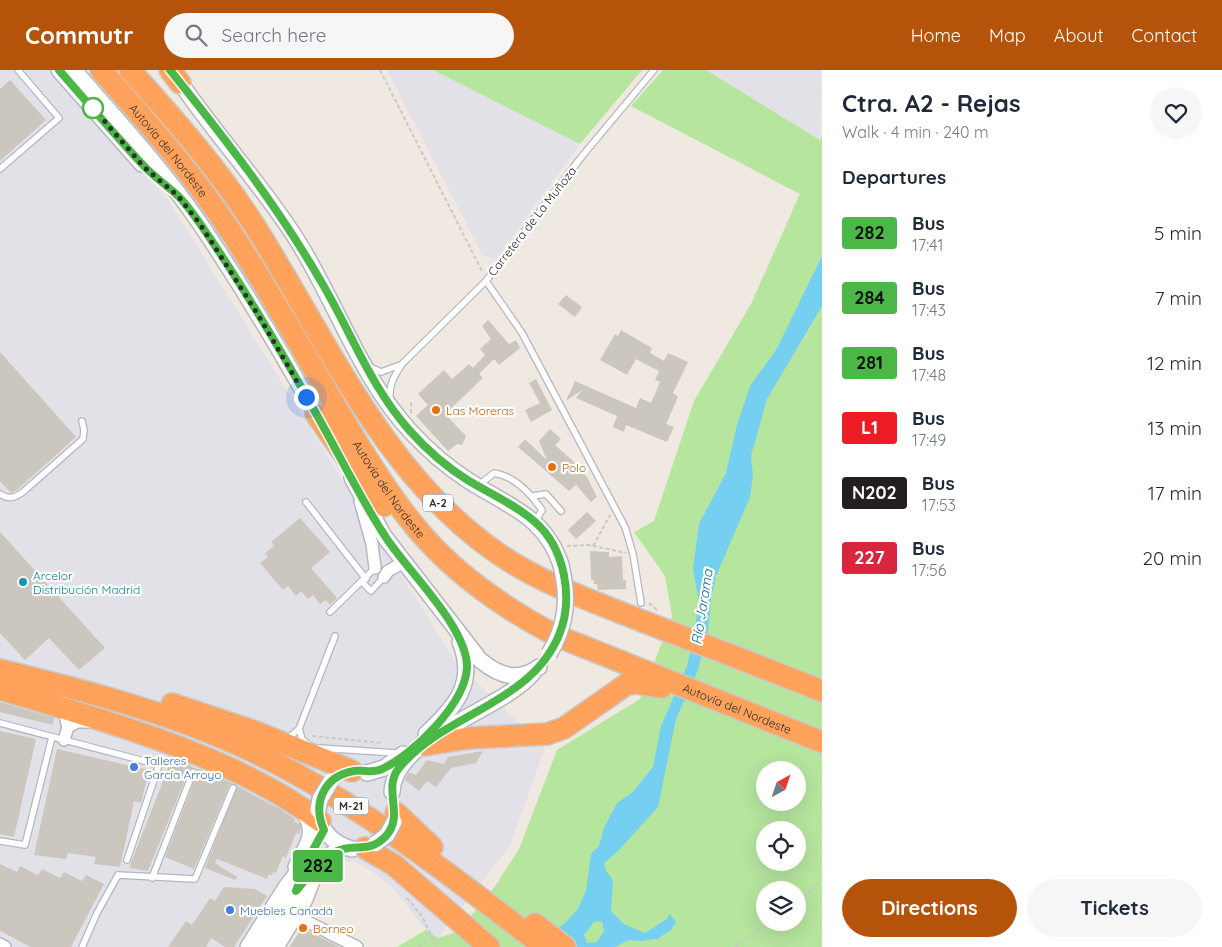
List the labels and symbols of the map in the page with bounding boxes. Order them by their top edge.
unlabelled marker [82,97,104,119]
street label: Autovía del Nordeste [126,100,212,200]
street label: Carretera de La Muñoza [485,163,579,279]
your location [294,385,319,410]
place label: Las Moreras [446,403,515,418]
marker: Las Moreras [430,404,442,416]
street label: Autovía del Nordeste [350,437,429,541]
place label: Polo [562,460,586,475]
marker: Polo [546,461,558,473]
road number: A-2 [423,494,453,512]
water label: Río Jarama [687,567,717,646]
place label: Arcelor Distribución Madrid [33,568,140,597]
marker: Arcelor Distribución Madrid [17,576,29,588]
street label: Autovía del Nordeste [681,680,794,737]
place label: Talleres García Arroyo [144,753,221,782]
marker: Talleres García Arroyo [128,761,140,773]
north arrow [756,761,806,811]
road number: M-21 [334,798,368,814]
line badge: 282 [289,850,347,882]
place label: Muebles Canadá [240,903,333,918]
marker: Muebles Canadá [224,904,236,916]
place label: Borneo [313,921,354,936]
marker: Borneo [297,922,309,934]

